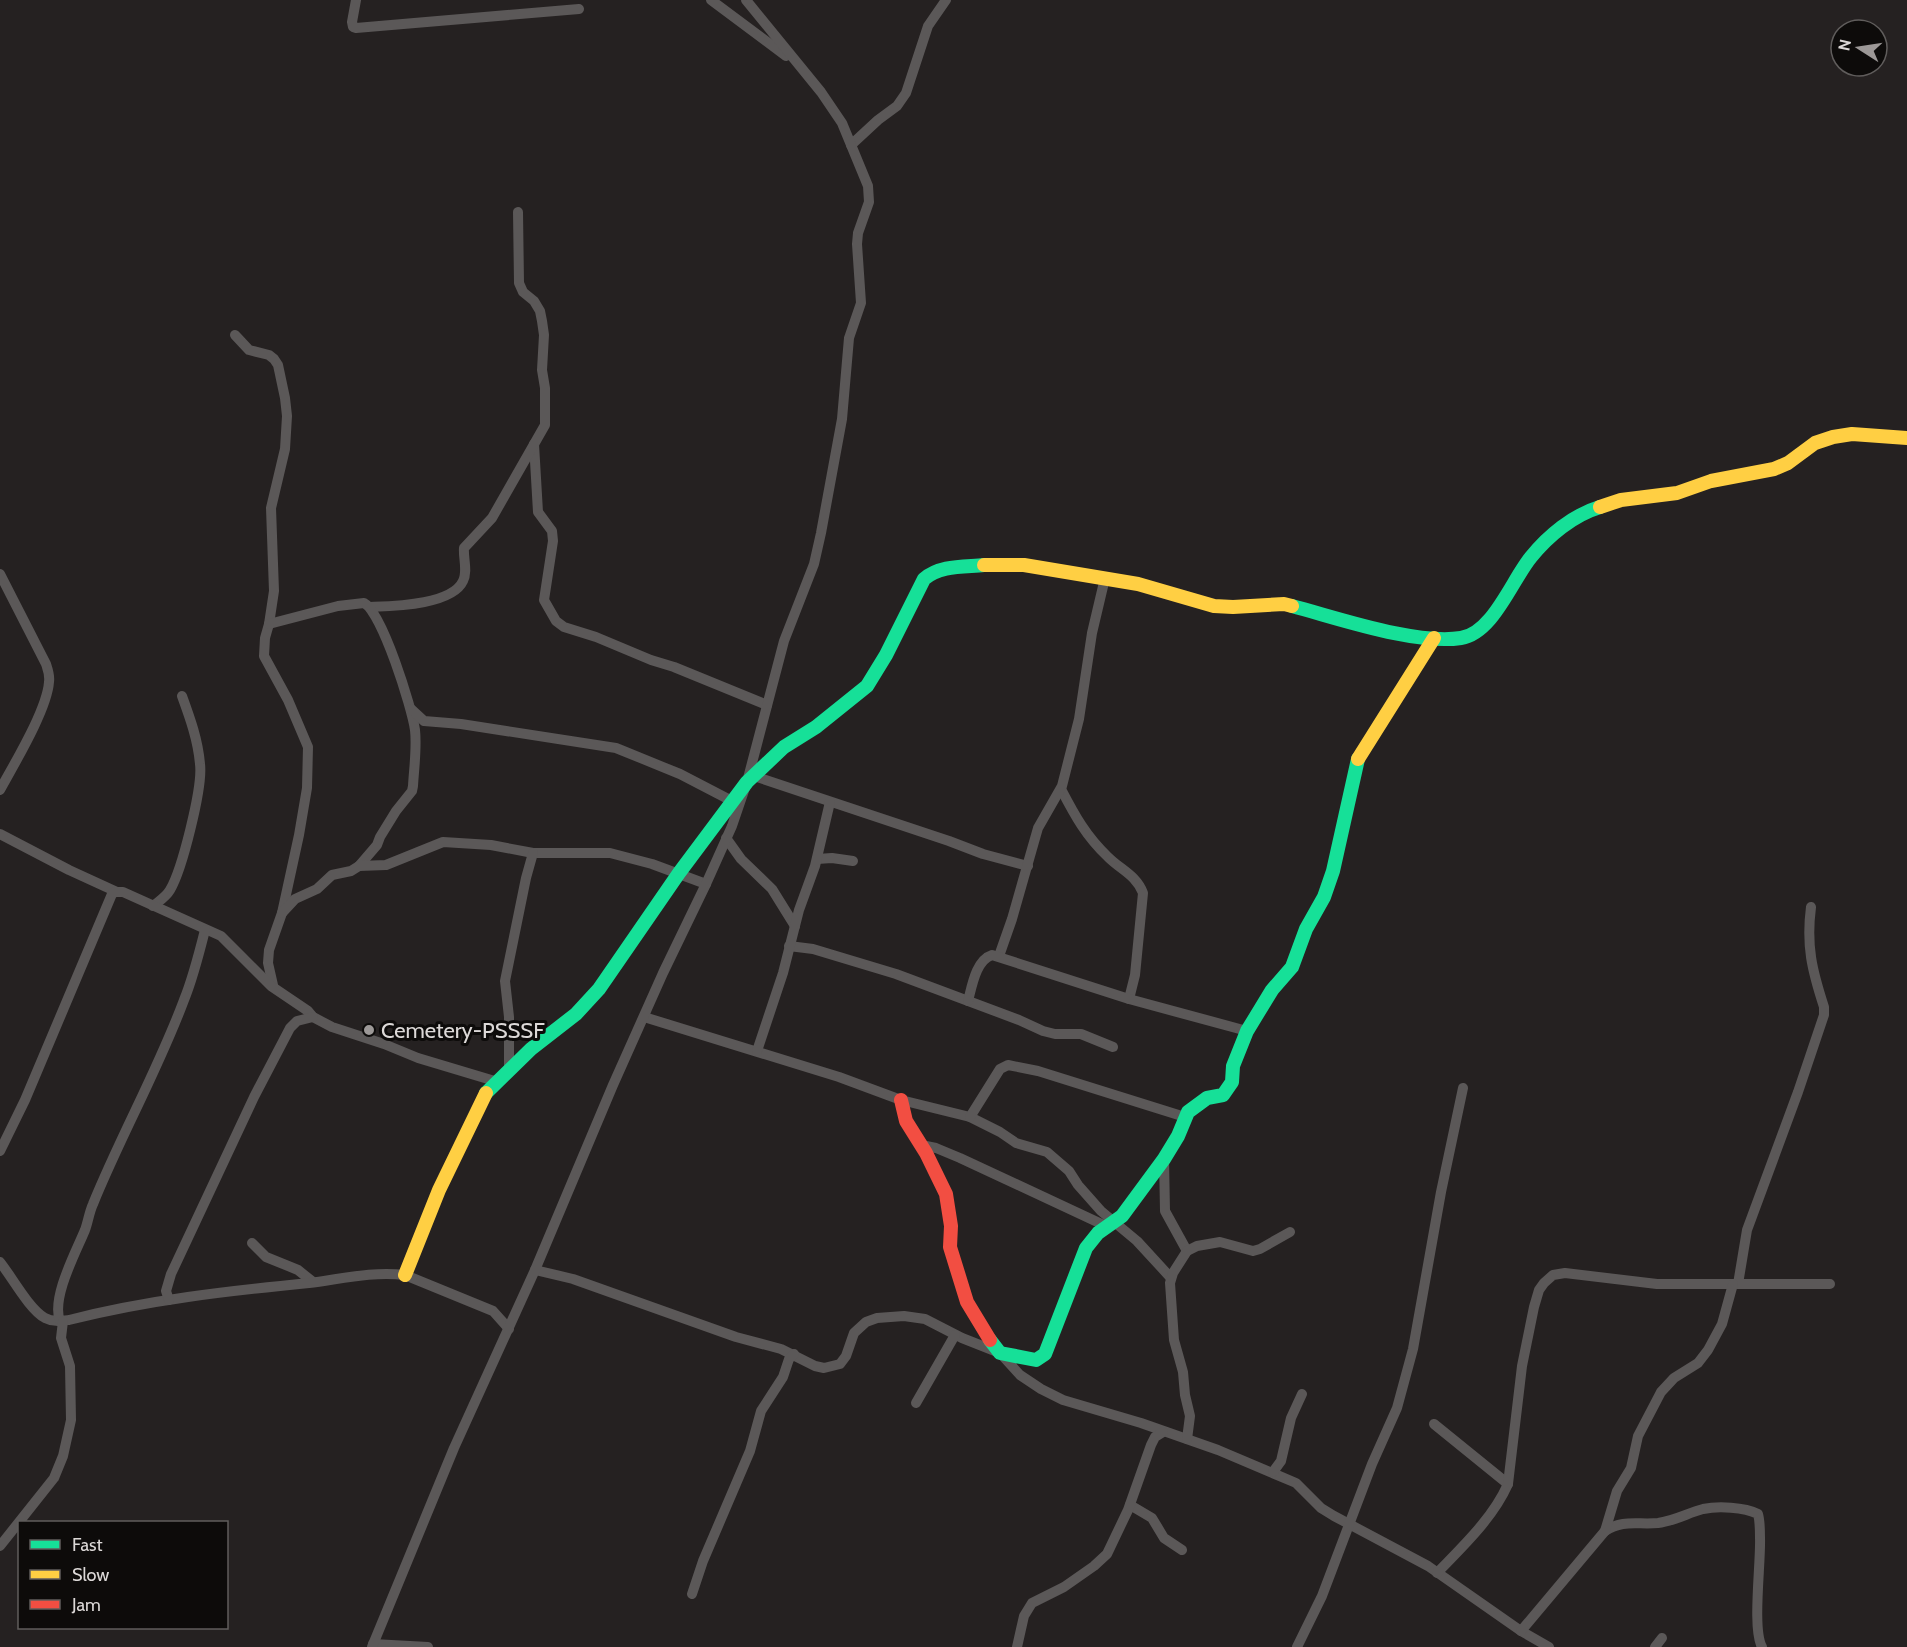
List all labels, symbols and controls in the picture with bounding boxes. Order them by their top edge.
north arrow [1829,18,1889,78]
text: N [1834,37,1855,52]
place label: Cemetery-PSSSF [381,1017,545,1044]
marker: Cemetery-PSSSF [362,1023,376,1037]
legend [18,1521,228,1629]
text: Fast [72,1534,103,1556]
text: Slow [72,1564,109,1586]
text: Jam [71,1594,101,1616]

